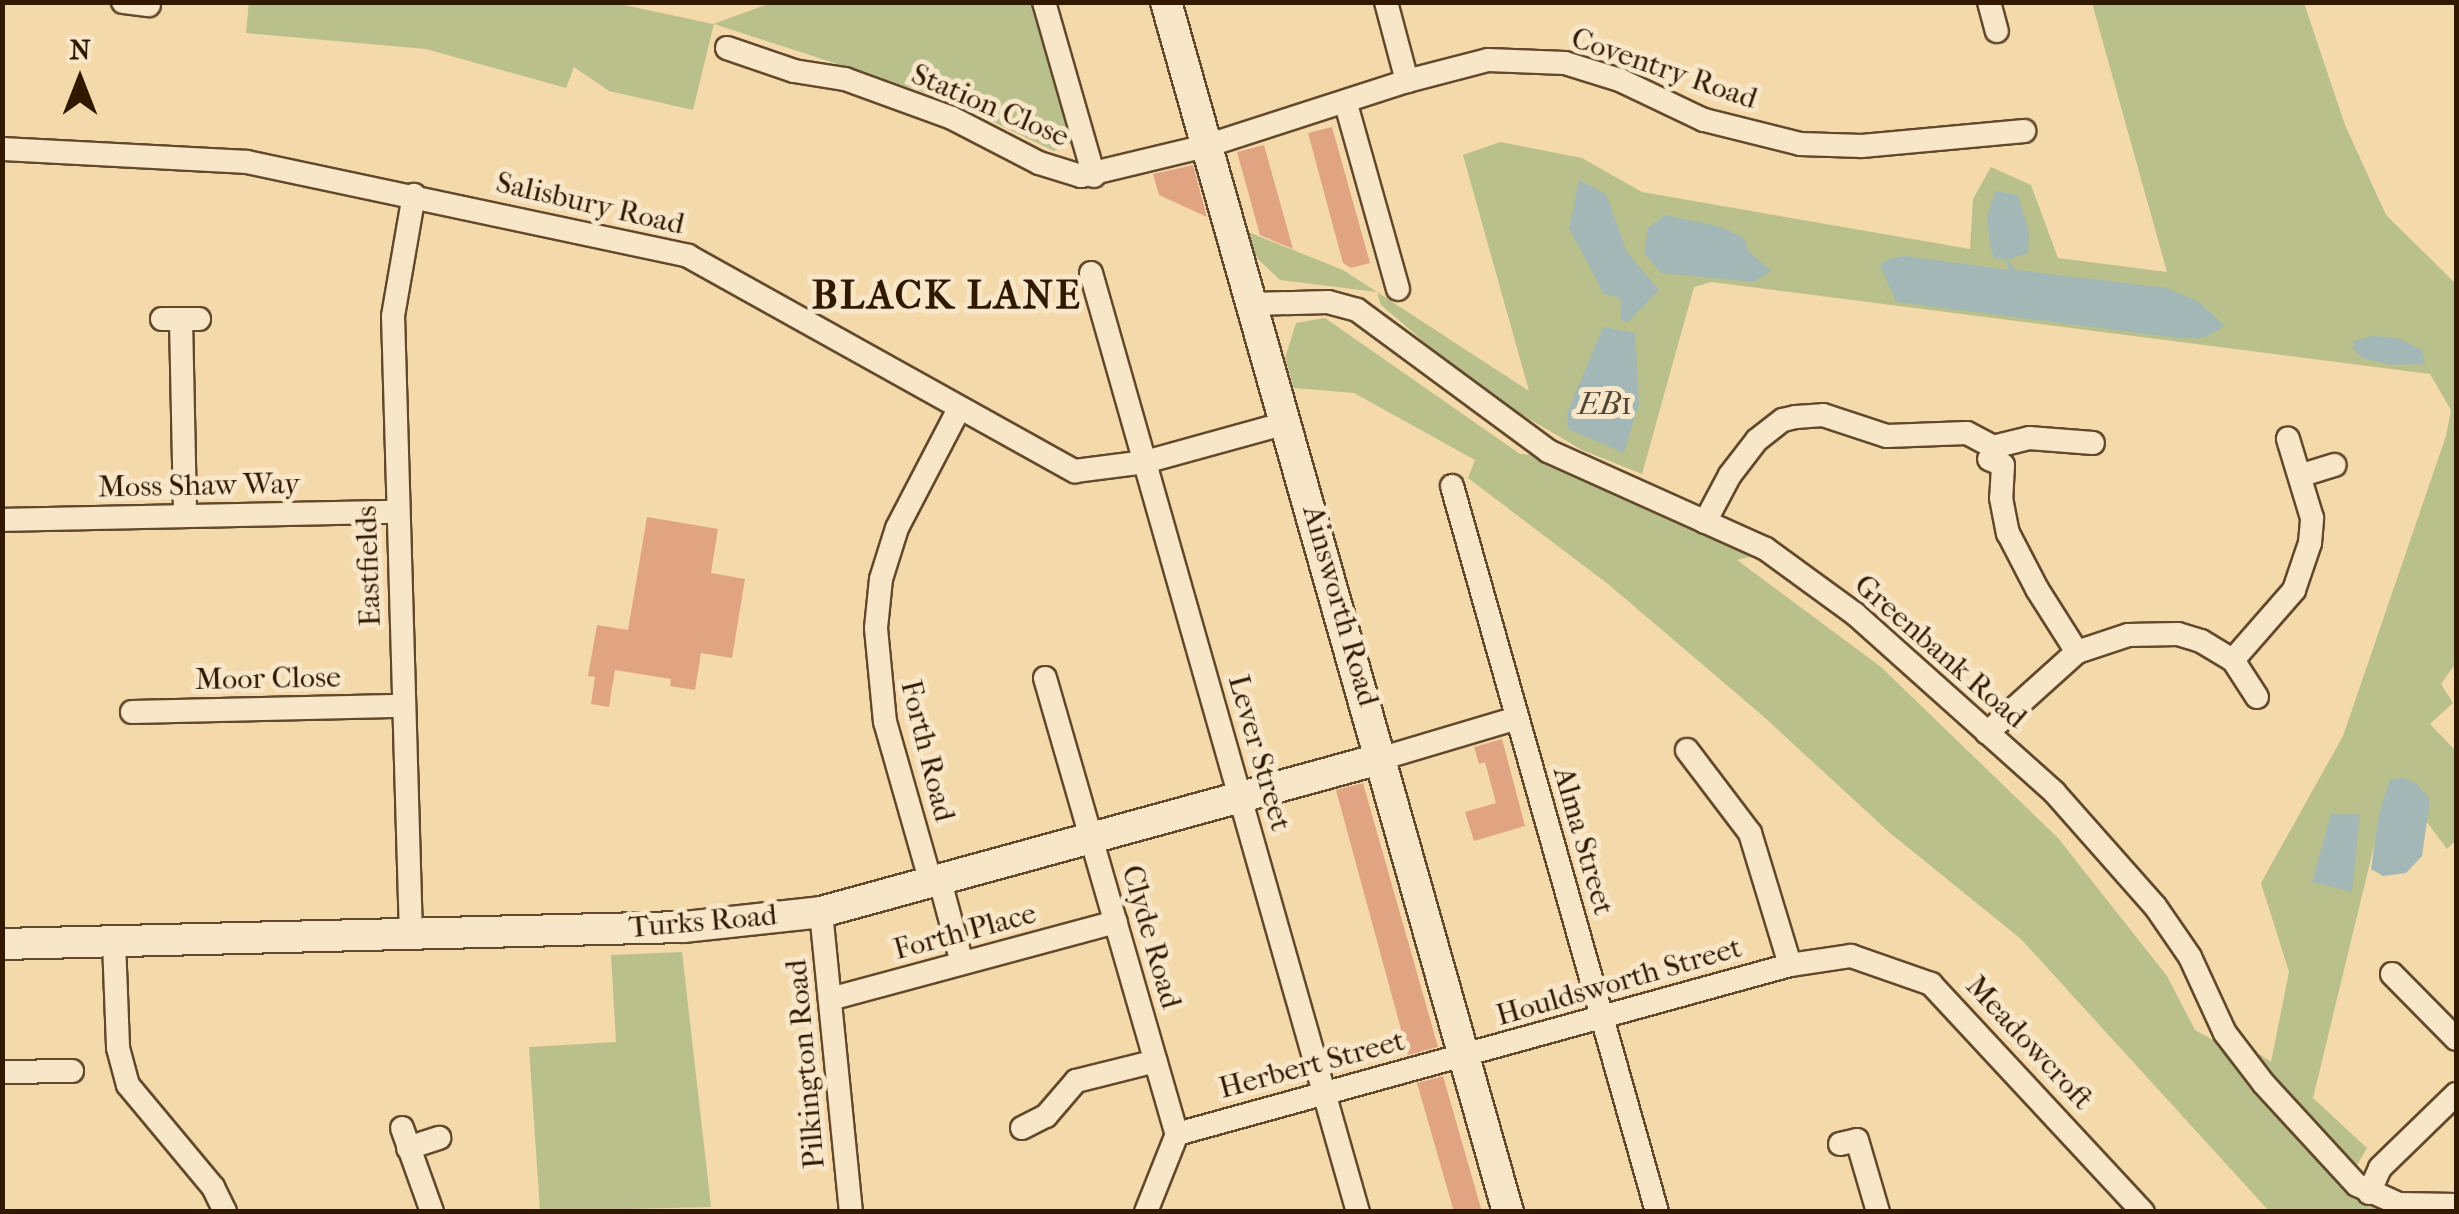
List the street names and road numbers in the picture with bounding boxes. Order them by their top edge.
street label: Coventry Road [1566,20,1762,118]
street label: Station Close [906,57,1074,155]
street label: Salisbury Road [492,165,688,243]
street label: Moss Shaw Way [98,466,300,506]
street label: Ainsworth Road [1294,501,1386,711]
street label: Eastfields [349,505,389,627]
street label: Greenbank Road [1847,567,2033,737]
street label: Moor Close [195,660,341,698]
street label: Lever Street [1220,671,1298,835]
street label: Forth Road [892,676,962,826]
street label: Alma Street [1545,763,1621,919]
street label: Clyde Road [1113,861,1189,1013]
street label: Forth Place [890,896,1040,968]
street label: Turks Road [627,898,779,946]
street label: Houldsworth Street [1492,930,1746,1034]
street label: Pilkington Road [779,958,833,1170]
street label: Meadowcroft [1958,969,2100,1117]
street label: Herbert Street [1215,1023,1409,1107]

